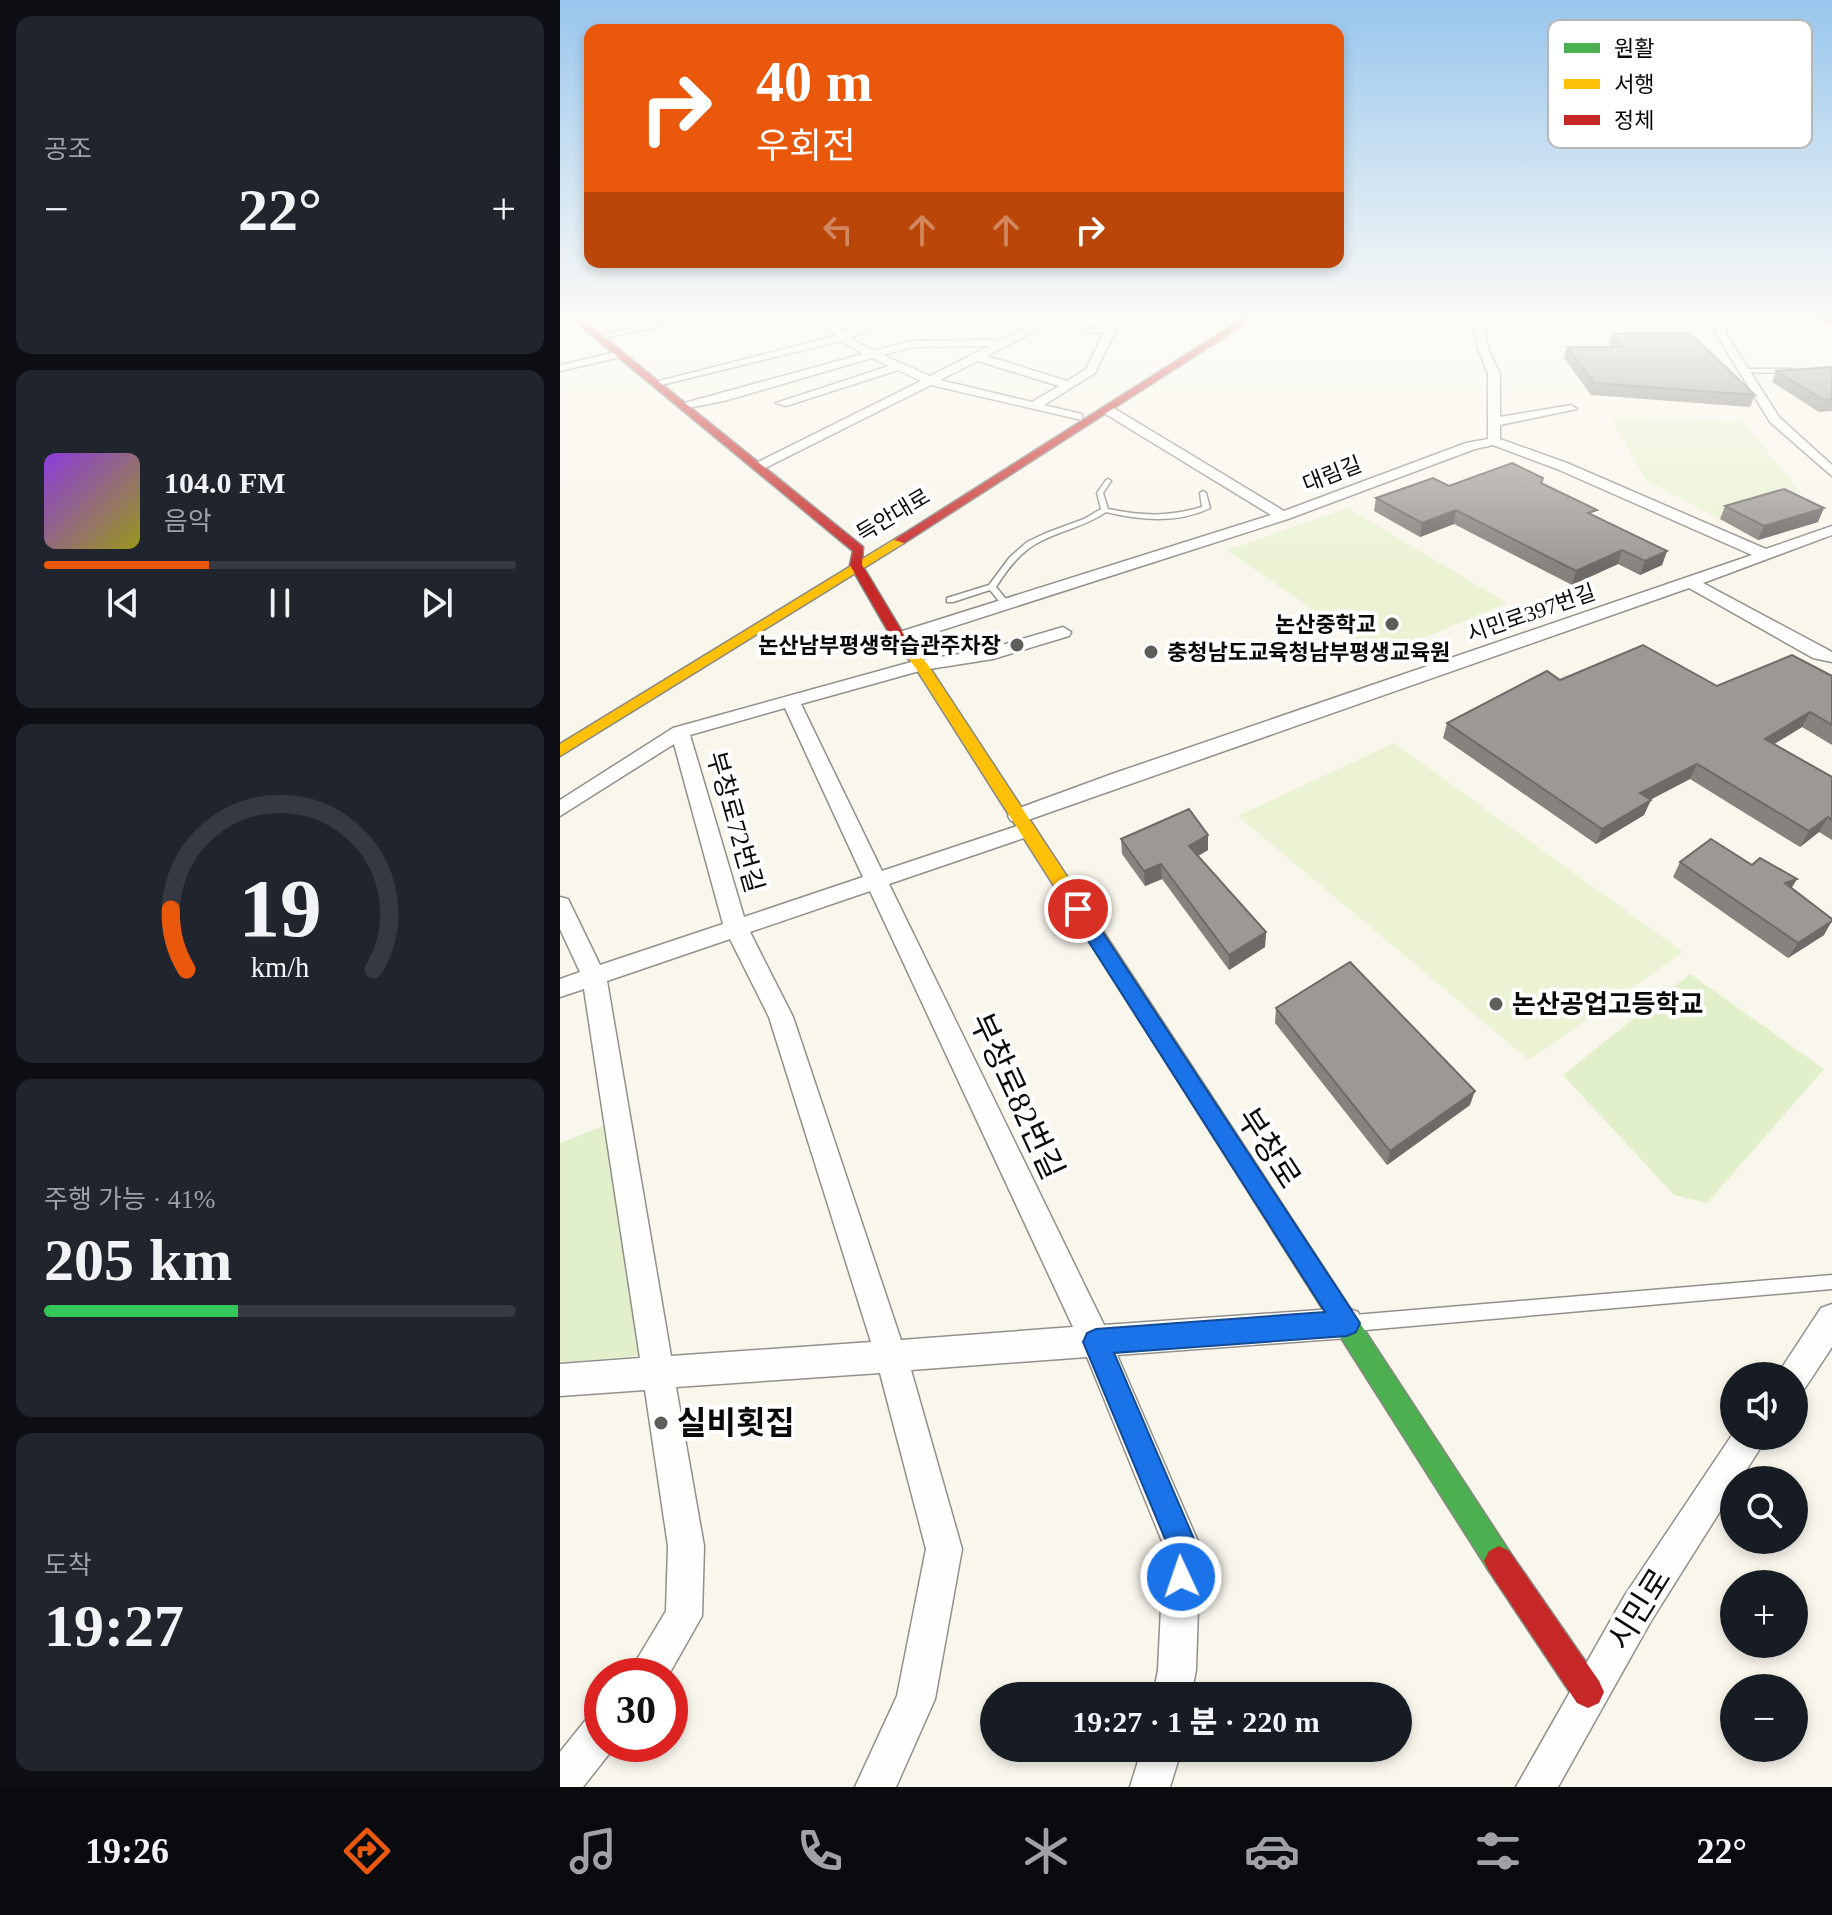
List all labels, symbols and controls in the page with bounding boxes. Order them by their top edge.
legend [1548,20,1812,148]
text: 원활 [1614,36,1654,61]
text: 40 m [756,51,873,113]
icon: right [624,56,728,160]
text: 서행 [1614,72,1654,97]
text: 정체 [1614,108,1654,133]
text: 우회전 [756,126,855,166]
text: 공조 [44,135,92,164]
text: 22° [238,177,322,243]
text: − [44,185,69,234]
text: + [491,185,516,234]
icon: left [816,208,860,252]
icon: ahead [900,208,944,252]
icon: ahead [984,208,1028,252]
icon: right [1068,208,1112,252]
street label: 대림길 [1299,451,1365,497]
text: 104.0 FM [164,466,286,499]
street label: 득안대로 [852,483,934,547]
text: 음악 [164,507,212,536]
street label: 시민로397번길 [1463,579,1599,647]
icon: previous [101,581,145,625]
icon: pause [258,581,302,625]
icon: next [415,581,459,625]
place label: 논산중학교 [1275,612,1376,637]
marker: 논산중학교 [1383,615,1401,633]
place label: 논산남부평생학습관주차장 [758,633,1001,658]
marker: 논산남부평생학습관주차장 [1008,636,1026,654]
place label: 충청남도교육청남부평생교육원 [1167,640,1450,665]
marker: 충청남도교육청남부평생교육원 [1142,643,1160,661]
street label: 부창로72번길 [701,748,769,896]
text: 19 [238,861,322,953]
pin [1044,875,1112,943]
icon: arrive [1056,887,1100,931]
text: km/h [251,952,309,983]
place label: 논산공업고등학교 [1512,990,1703,1019]
marker: 논산공업고등학교 [1487,995,1505,1013]
street label: 부창로82번길 [963,1007,1071,1185]
street label: 부창로 [1230,1101,1308,1195]
text: 주행 가능 · 41% [44,1185,216,1214]
text: 205 km [44,1227,232,1293]
map controls [1720,1362,1808,1762]
button: sound [1720,1362,1808,1450]
place label: 실비횟집 [677,1405,795,1441]
marker: 실비횟집 [652,1414,670,1432]
button: search [1720,1466,1808,1554]
position arrow [1139,1535,1223,1619]
text: 도착 [44,1551,92,1580]
street label: 시민로 [1600,1562,1678,1656]
button: + [1720,1570,1808,1658]
text: 19:27 [44,1593,184,1659]
speed limit sign: 30 [584,1658,688,1762]
button: − [1720,1674,1808,1762]
text: 19:27 · 1 분 · 220 m [1072,1705,1320,1738]
icon: directions [339,1823,395,1879]
icon: music [565,1823,621,1879]
icon: phone [792,1823,848,1879]
icon: climate [1018,1823,1074,1879]
icon: car [1244,1823,1300,1879]
icon: filters [1470,1823,1526,1879]
text: 19:26 [85,1831,169,1871]
text: 22° [1696,1831,1747,1871]

